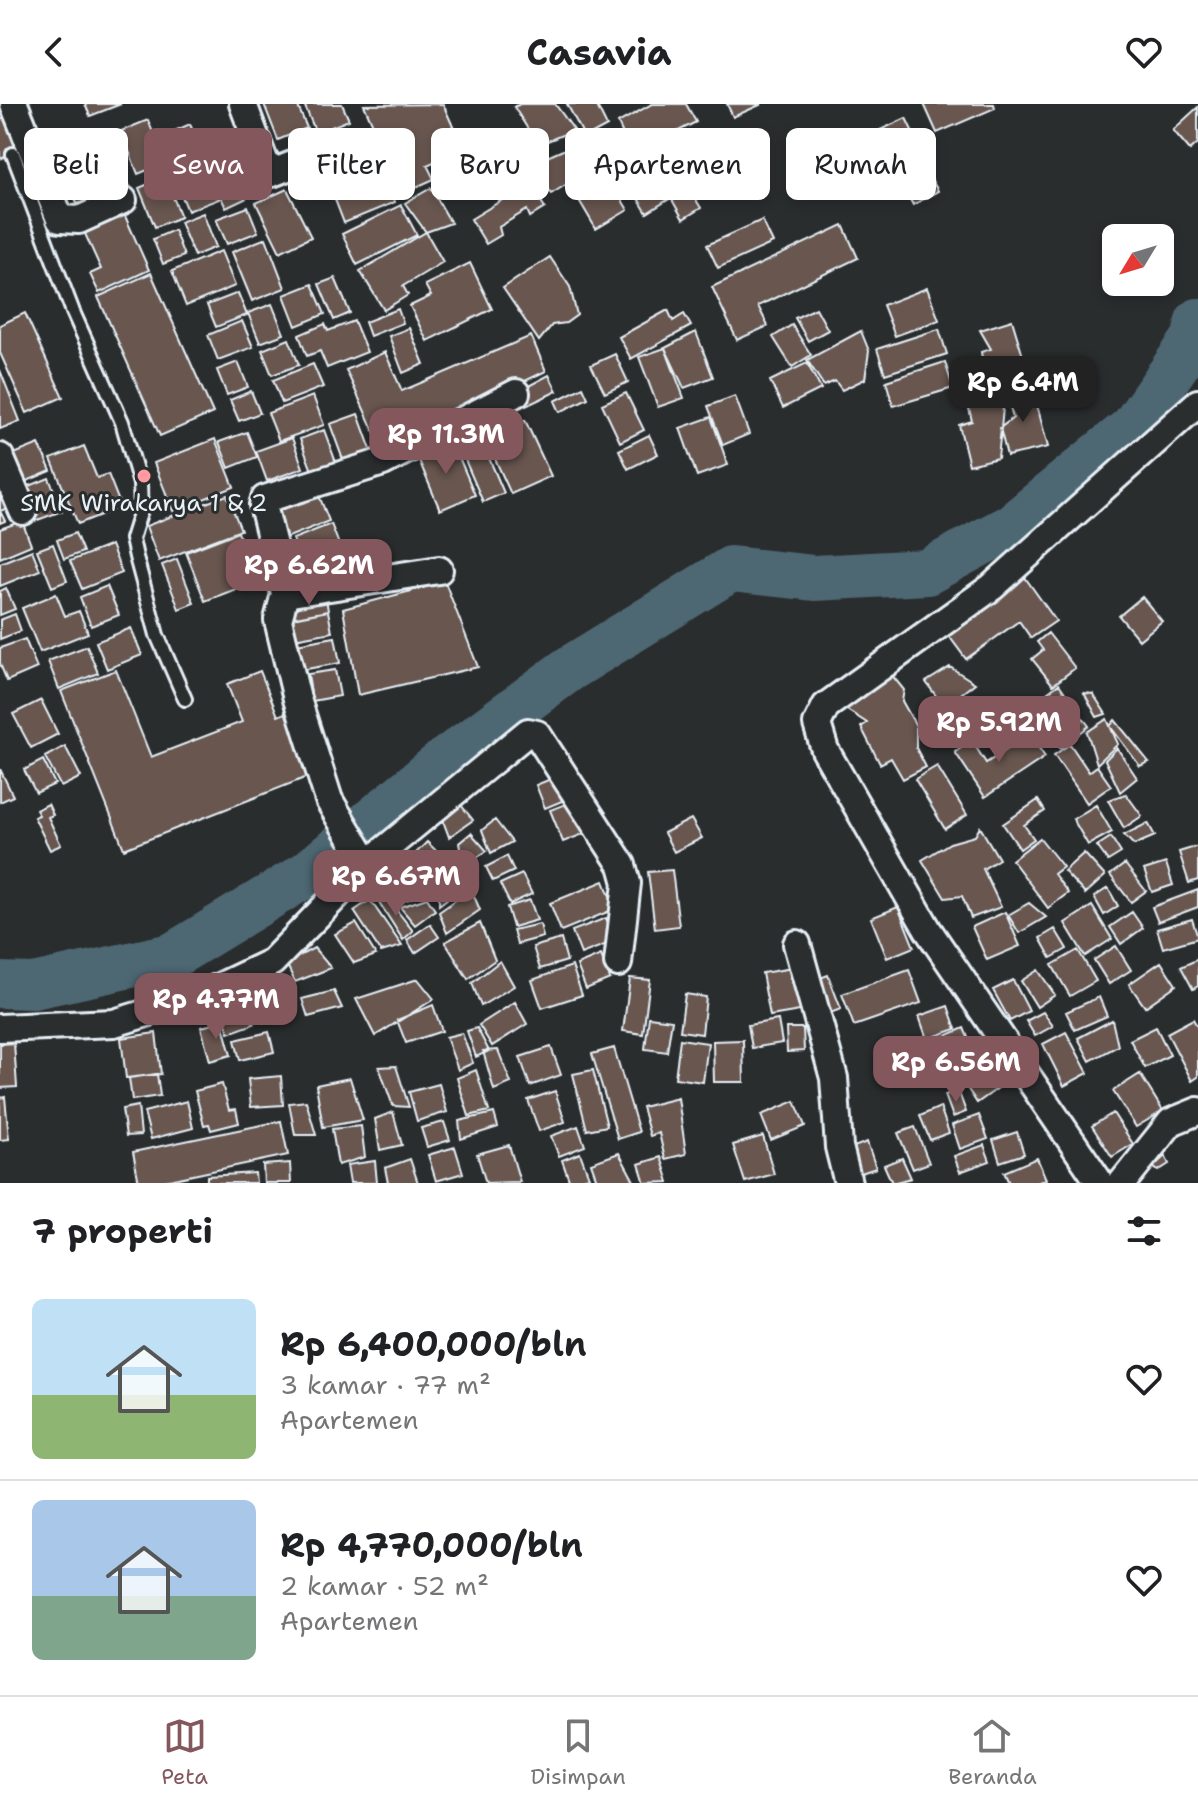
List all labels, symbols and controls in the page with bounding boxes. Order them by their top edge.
text: Casavia [526,28,672,77]
icon: back [32,30,76,74]
icon: heart [1122,30,1166,74]
chip: Beli [24,128,128,200]
chip: Sewa [144,128,272,200]
chip: Filter [288,128,415,200]
chip: Baru [431,128,549,200]
chip: Apartemen [565,128,770,200]
chip: Rumah [786,128,936,200]
north arrow [1102,224,1174,296]
map controls [1102,224,1174,296]
pin: Rp 6.4M [949,356,1097,424]
text: Rp 6.4M [967,364,1079,399]
pin: Rp 11.3M [363,408,529,476]
text: Rp 11.3M [387,416,505,451]
marker: SMK Wirakarya 1 & 2 [135,467,153,485]
place label: SMK Wirakarya 1 & 2 [20,487,268,519]
pin: Rp 6.62M [226,539,392,607]
text: Rp 6.62M [244,547,374,582]
pin: Rp 5.92M [916,696,1082,764]
text: Rp 5.92M [936,704,1062,739]
pin: Rp 6.67M [313,850,479,918]
text: Rp 6.67M [331,858,461,893]
pin: Rp 4.77M [133,973,299,1041]
text: Rp 4.77M [152,981,280,1016]
pin: Rp 6.56M [873,1036,1039,1104]
text: Rp 6.56M [891,1044,1021,1079]
text: 7 properti [32,1208,213,1254]
icon: filters [1122,1209,1166,1253]
text: Rp 6,400,000/bln [280,1321,587,1367]
icon: home [96,1331,192,1427]
icon: heart [1122,1357,1166,1401]
text: 3 kamar · 77 m² [280,1367,491,1402]
text: Apartemen [280,1402,419,1437]
text: Rp 4,770,000/bln [280,1522,583,1568]
icon: home [96,1532,192,1628]
icon: heart [1122,1558,1166,1602]
text: 2 kamar · 52 m² [280,1568,489,1603]
text: Apartemen [280,1603,419,1638]
tab: Peta [161,1714,208,1791]
tab: Disimpan [531,1714,626,1791]
tab: Beranda [948,1714,1037,1791]

